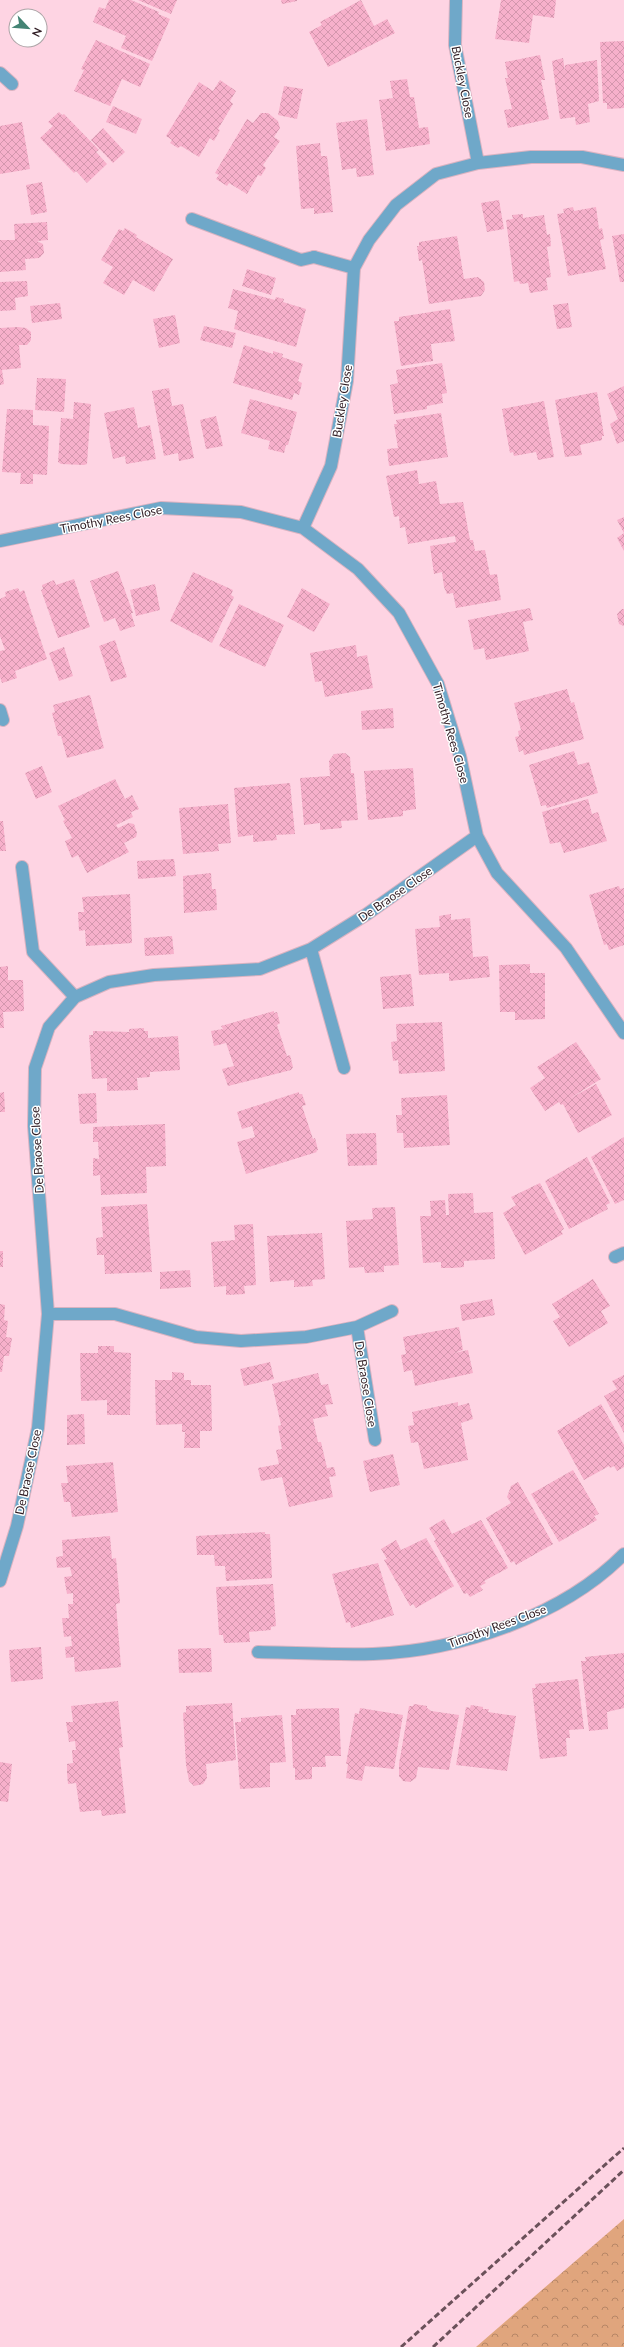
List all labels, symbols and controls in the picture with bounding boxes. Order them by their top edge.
north arrow [8,8,48,48]
text: N [30,26,45,39]
street label: Buckley Close [449,45,477,119]
street label: Buckley Close [329,364,355,438]
street label: Timothy Rees Close [59,502,163,536]
street label: Timothy Rees Close [430,681,472,785]
street label: De Braose Close [355,863,435,925]
street label: De Braose Close [27,1106,47,1194]
street label: De Braose Close [352,1340,380,1428]
street label: De Braose Close [12,1428,44,1516]
street label: Timothy Rees Close [446,1601,548,1651]

